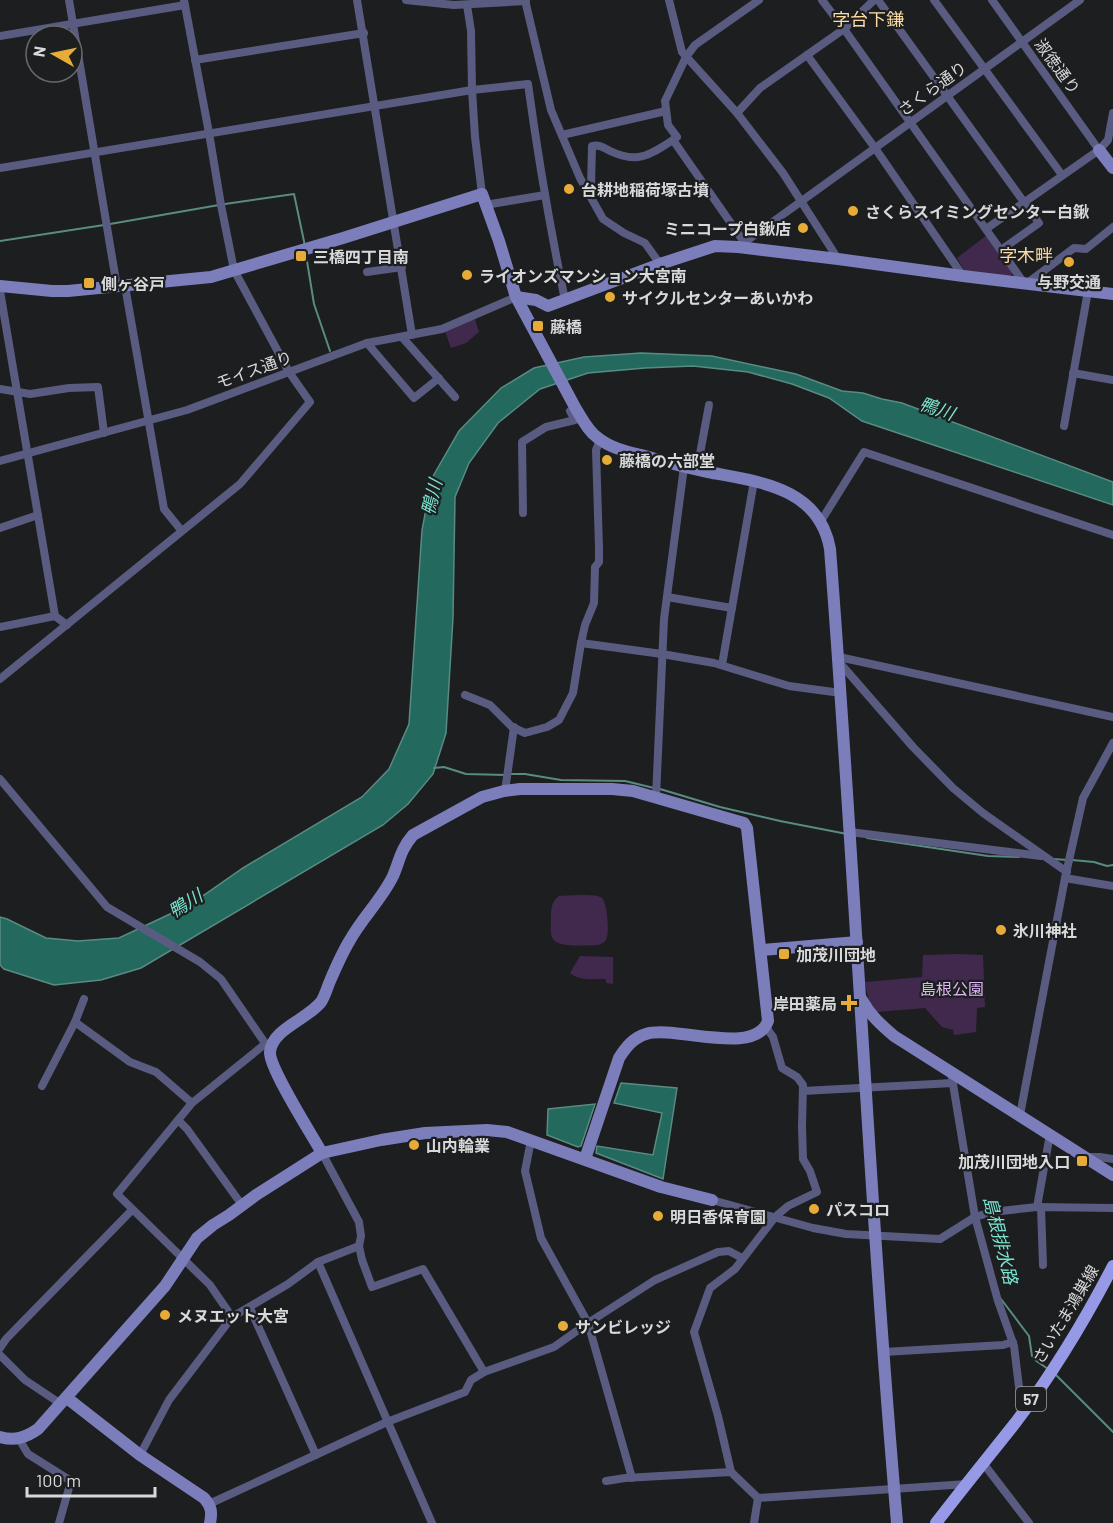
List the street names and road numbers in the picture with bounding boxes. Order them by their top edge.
street label: 淑徳通り [1032,35,1084,97]
street label: さくら通り [894,57,970,119]
street label: モイス通り [213,346,295,392]
street label: さいたま鴻巣線 [1028,1261,1102,1367]
road number: 57 [1016,1387,1046,1411]

